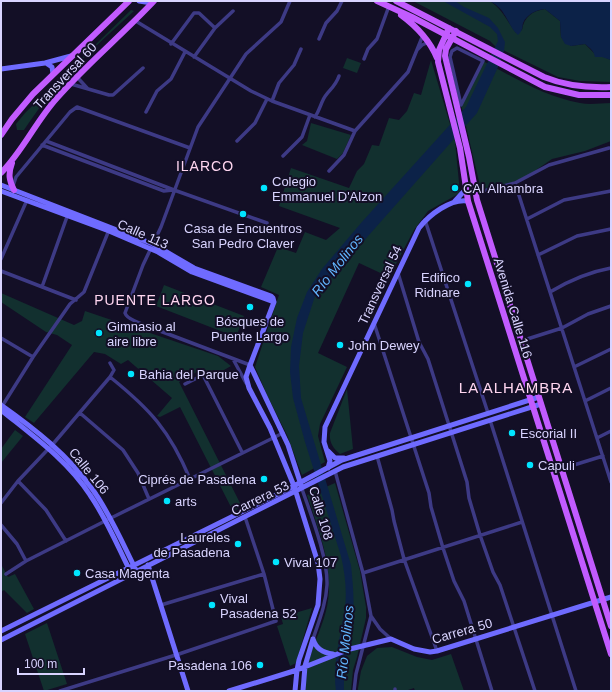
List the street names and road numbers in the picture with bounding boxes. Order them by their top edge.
street label: Transversal 60 [30,40,100,112]
street label: Calle 113 [115,216,171,252]
street label: Transversal 54 [355,243,405,327]
street label: Avenida Calle 116 [491,256,535,360]
street label: Calle 106 [66,445,112,497]
street label: Carrera 53 [229,478,291,518]
street label: Calle 108 [306,485,336,541]
street label: Carrera 50 [430,615,494,647]

